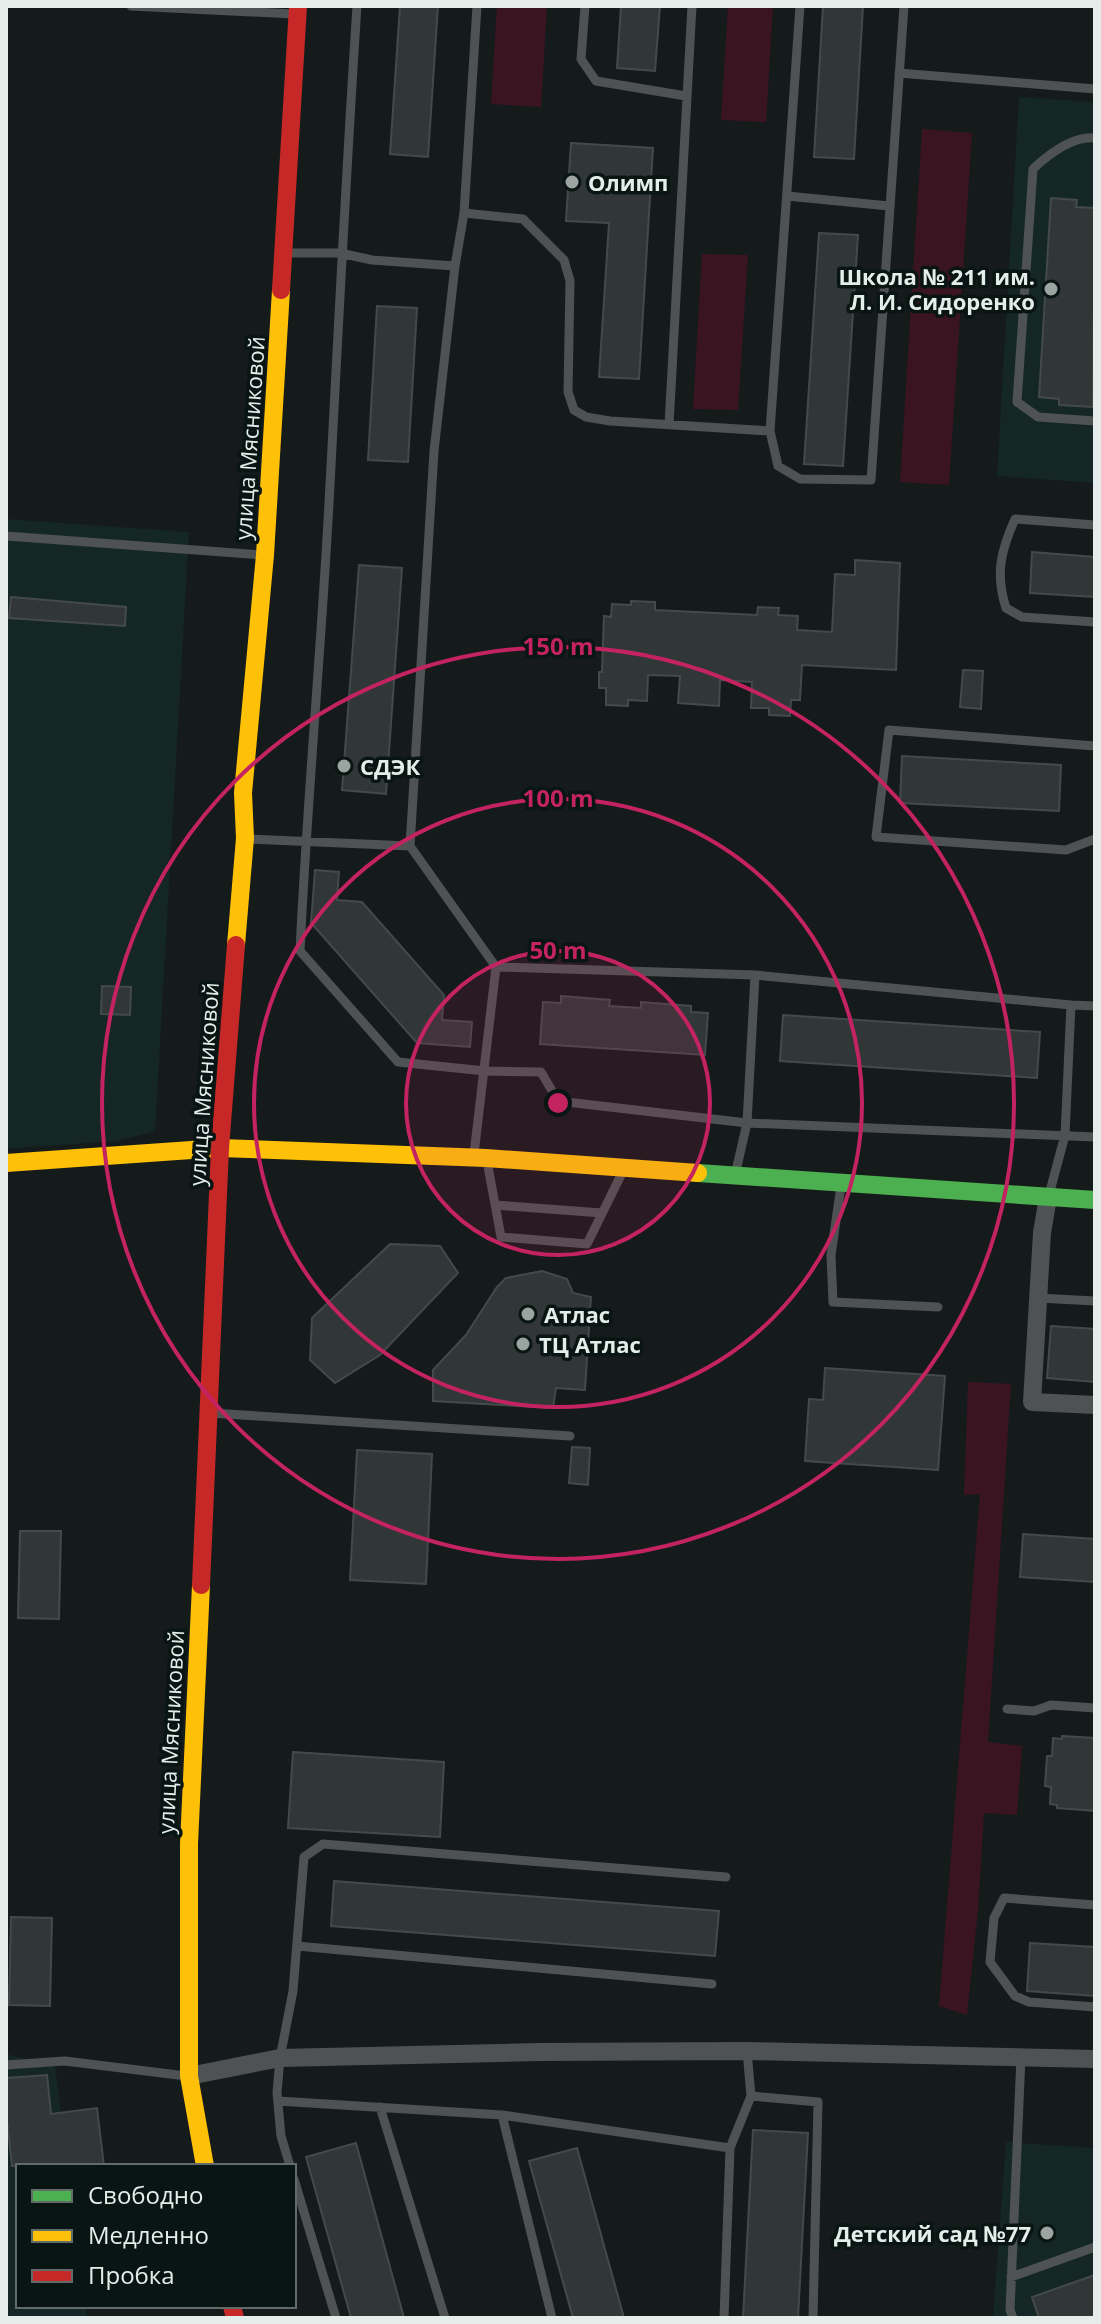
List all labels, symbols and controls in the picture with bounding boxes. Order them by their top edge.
place label: Олимп [588,167,668,197]
marker: Олимп [563,173,581,191]
place label: Школа № 211 им. Л. И. Сидоренко [838,261,1035,316]
marker: Школа № 211 им. Л. И. Сидоренко [1042,280,1060,298]
street label: улица Мясниковой [227,335,271,541]
text: 150 m [523,629,593,662]
place label: СДЭК [360,751,420,781]
marker: СДЭК [335,757,353,775]
text: 100 m [523,781,593,814]
text: 50 m [529,933,587,966]
street label: улица Мясниковой [181,981,225,1187]
centre of rings [544,1089,572,1117]
place label: Атлас [544,1299,610,1329]
marker: Атлас [519,1305,537,1323]
place label: ТЦ Атлас [539,1329,641,1359]
marker: ТЦ Атлас [514,1335,532,1353]
street label: улица Мясниковой [150,1629,190,1835]
legend [16,2164,296,2308]
text: Свободно [88,2178,203,2211]
text: Медленно [88,2218,209,2251]
place label: Детский сад №77 [834,2218,1031,2248]
marker: Детский сад №77 [1038,2224,1056,2242]
text: Пробка [88,2258,175,2291]

